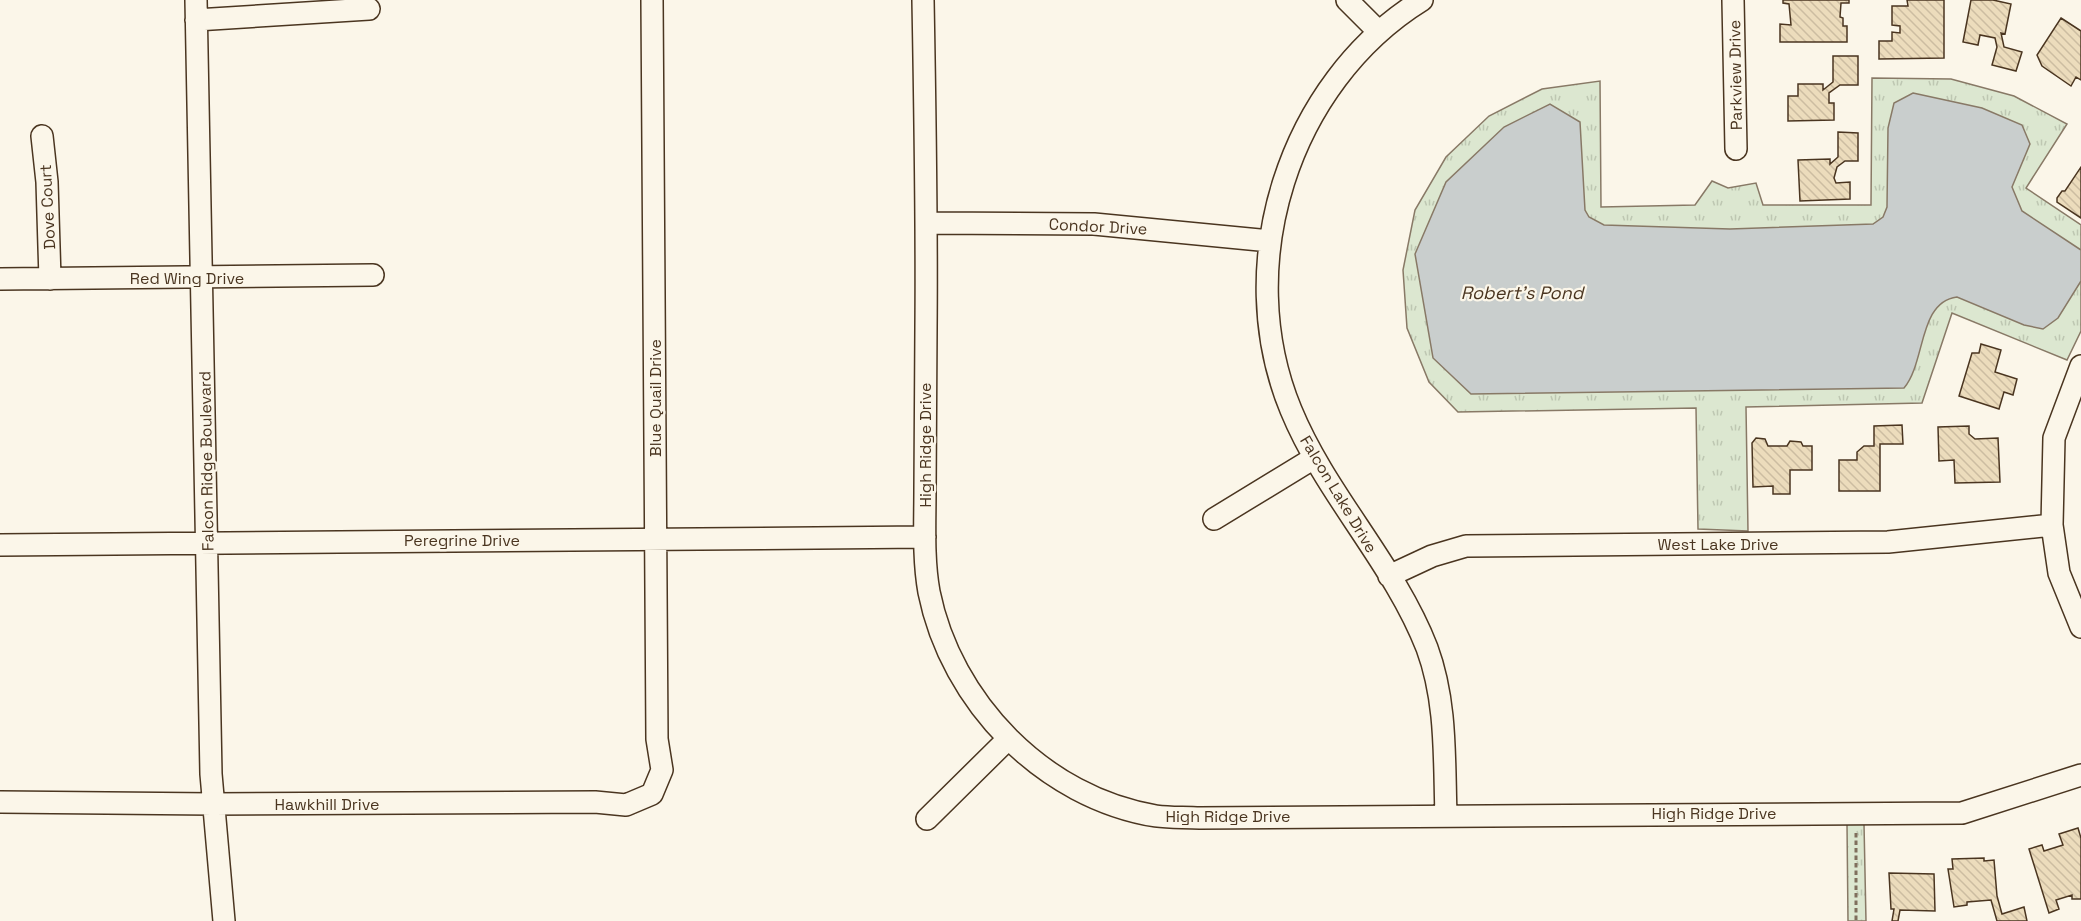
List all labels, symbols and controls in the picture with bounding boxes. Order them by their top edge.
street label: Parkview Drive [1724,20,1747,130]
street label: Dove Court [35,164,60,250]
street label: Condor Drive [1048,213,1148,240]
street label: Red Wing Drive [130,268,244,289]
water label: Robert's Pond [1461,281,1586,304]
street label: Blue Quail Drive [645,339,666,457]
street label: Falcon Ridge Boulevard [194,371,219,551]
street label: High Ridge Drive [915,382,936,508]
street label: Falcon Lake Drive [1295,432,1382,557]
street label: Peregrine Drive [404,530,520,551]
street label: West Lake Drive [1657,534,1779,555]
street label: Hawkhill Drive [275,794,379,815]
street label: High Ridge Drive [1651,803,1777,824]
street label: High Ridge Drive [1165,806,1291,827]

